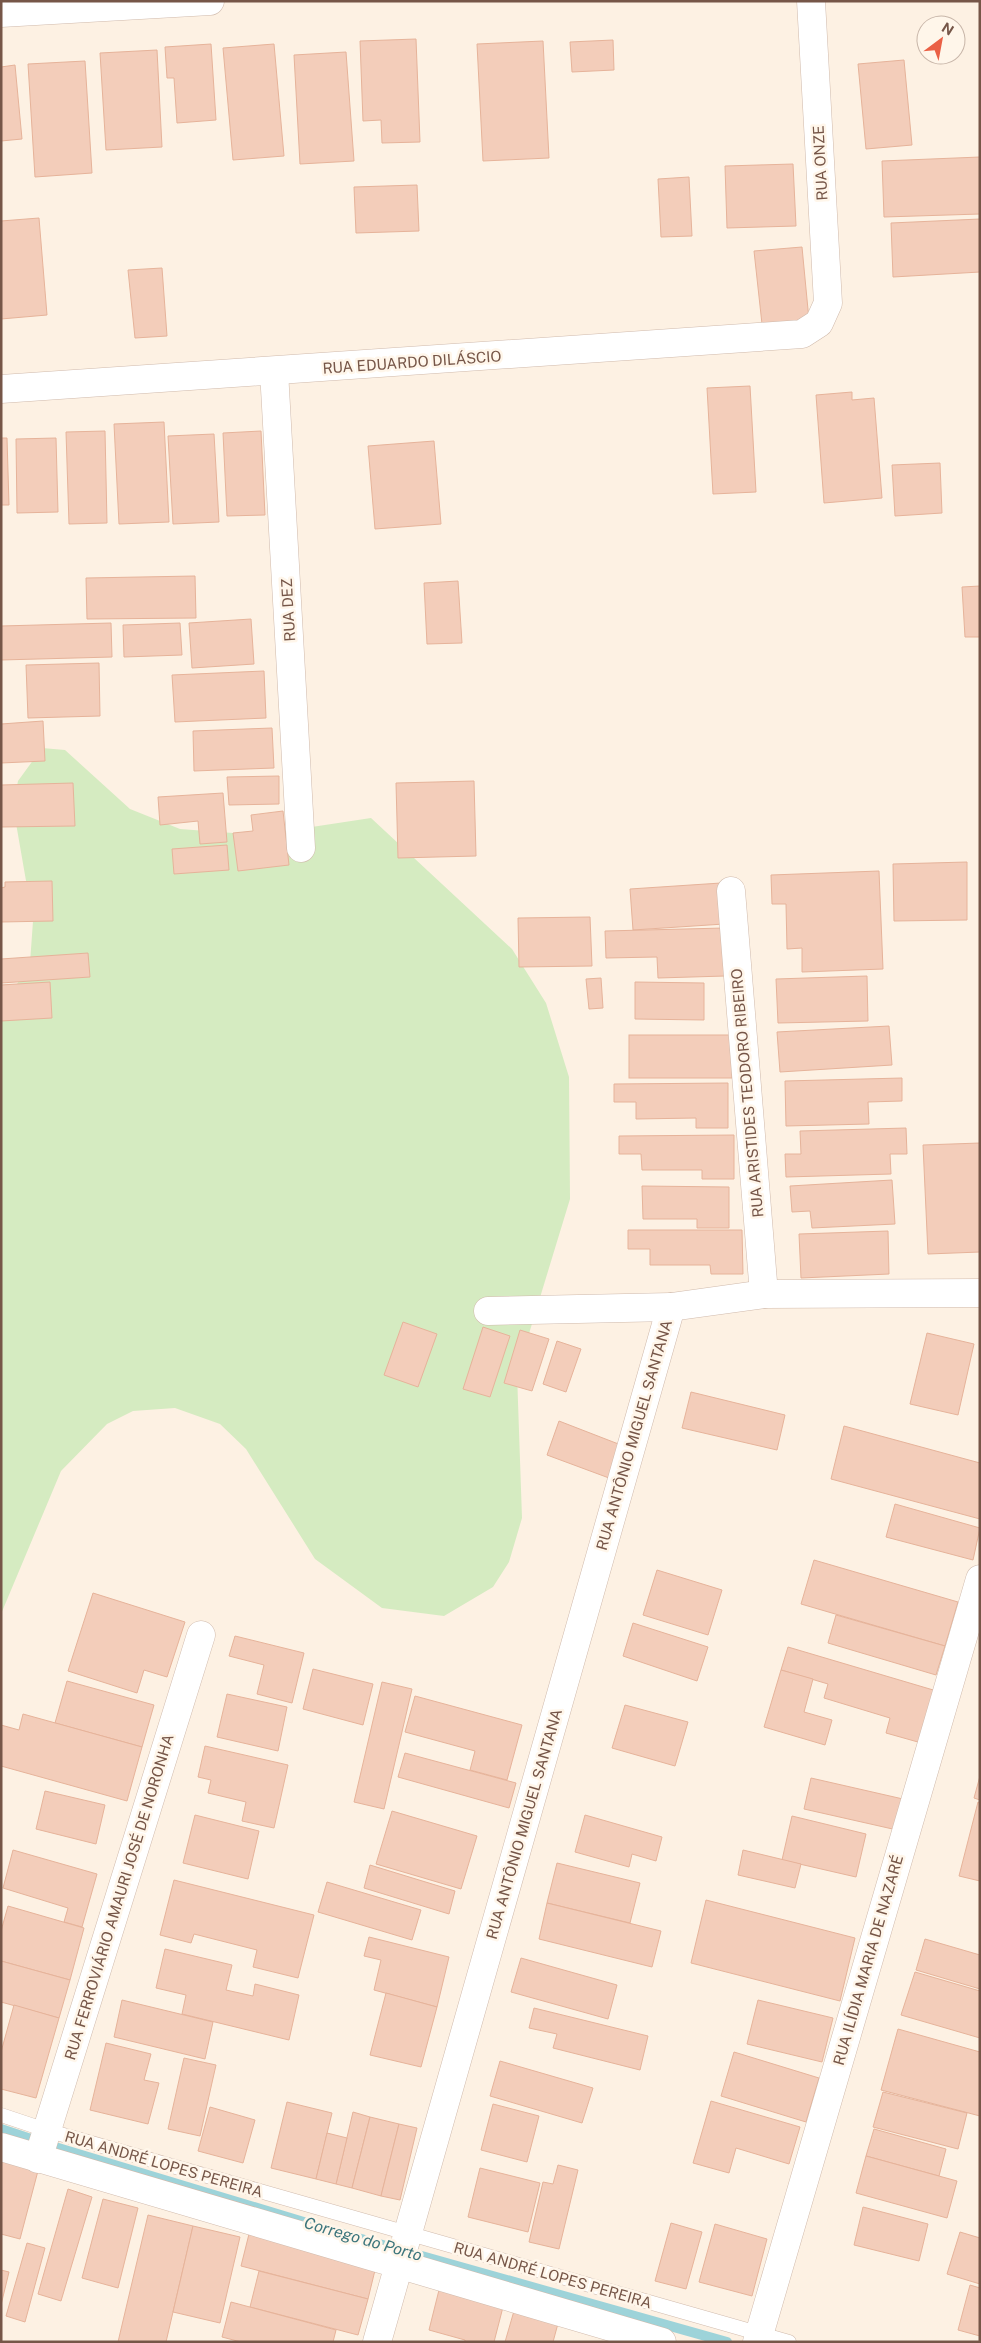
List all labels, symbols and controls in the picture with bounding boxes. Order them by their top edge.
north arrow [916,15,966,65]
text: N [939,19,957,39]
street label: RUA ONZE [810,125,830,201]
street label: RUA EDUARDO DILÁSCIO [322,347,502,377]
street label: RUA DEZ [278,578,298,642]
street label: RUA ARISTIDES TEODORO RIBEIRO [728,968,766,1218]
street label: RUA ANTÔNIO MIGUEL SANTANA [593,1318,675,1552]
street label: RUA ANTÔNIO MIGUEL SANTANA [483,1707,565,1941]
street label: RUA FERROVIÁRIO AMAURI JOSÉ DE NORONHA [61,1732,177,2062]
street label: RUA ILÍDIA MARIA DE NAZARÉ [830,1853,906,2067]
street label: RUA ANDRÉ LOPES PEREIRA [63,2128,265,2201]
water label: Corrego do Porto [302,2213,424,2265]
street label: RUA ANDRÉ LOPES PEREIRA [452,2239,654,2312]

